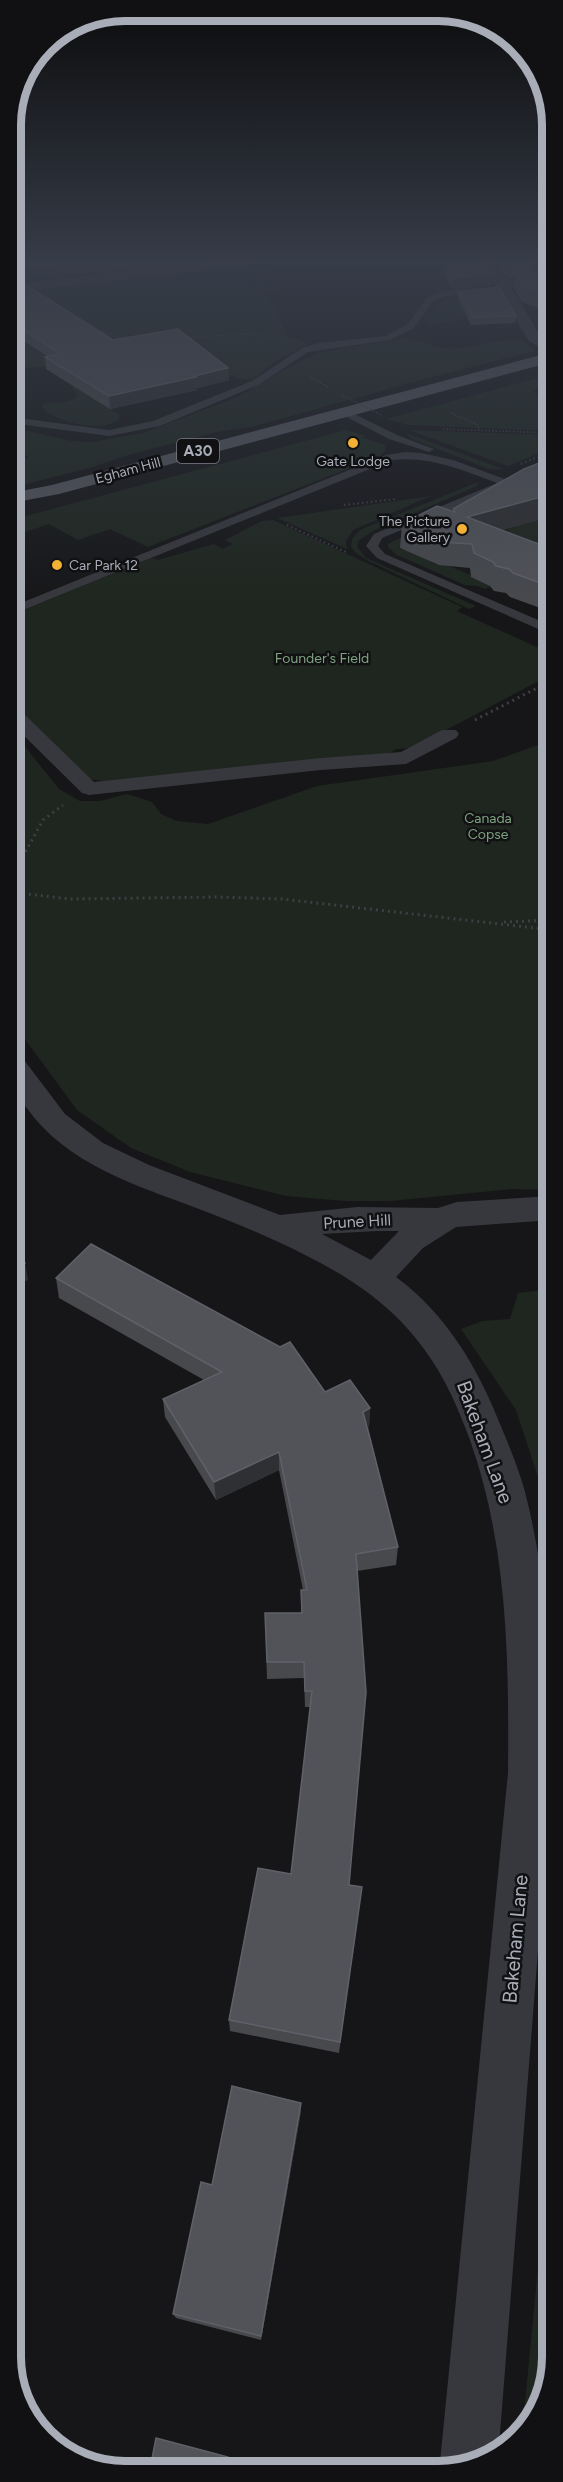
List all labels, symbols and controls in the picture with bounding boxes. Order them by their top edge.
marker: Gate Lodge [346,436,360,450]
road number: A30 [177,439,219,463]
place label: Gate Lodge [316,453,390,470]
street label: Egham Hill [94,454,163,487]
place label: The Picture Gallery [379,513,451,546]
marker: The Picture Gallery [455,522,469,536]
place label: Car Park 12 [69,557,138,574]
marker: Car Park 12 [50,558,64,572]
park label: Founder's Field [275,650,369,667]
park label: Canada Copse [464,810,512,843]
street label: Prune Hill [323,1210,391,1233]
street label: Bakeham Lane [452,1377,518,1507]
street label: Bakeham Lane [497,1874,533,2004]

